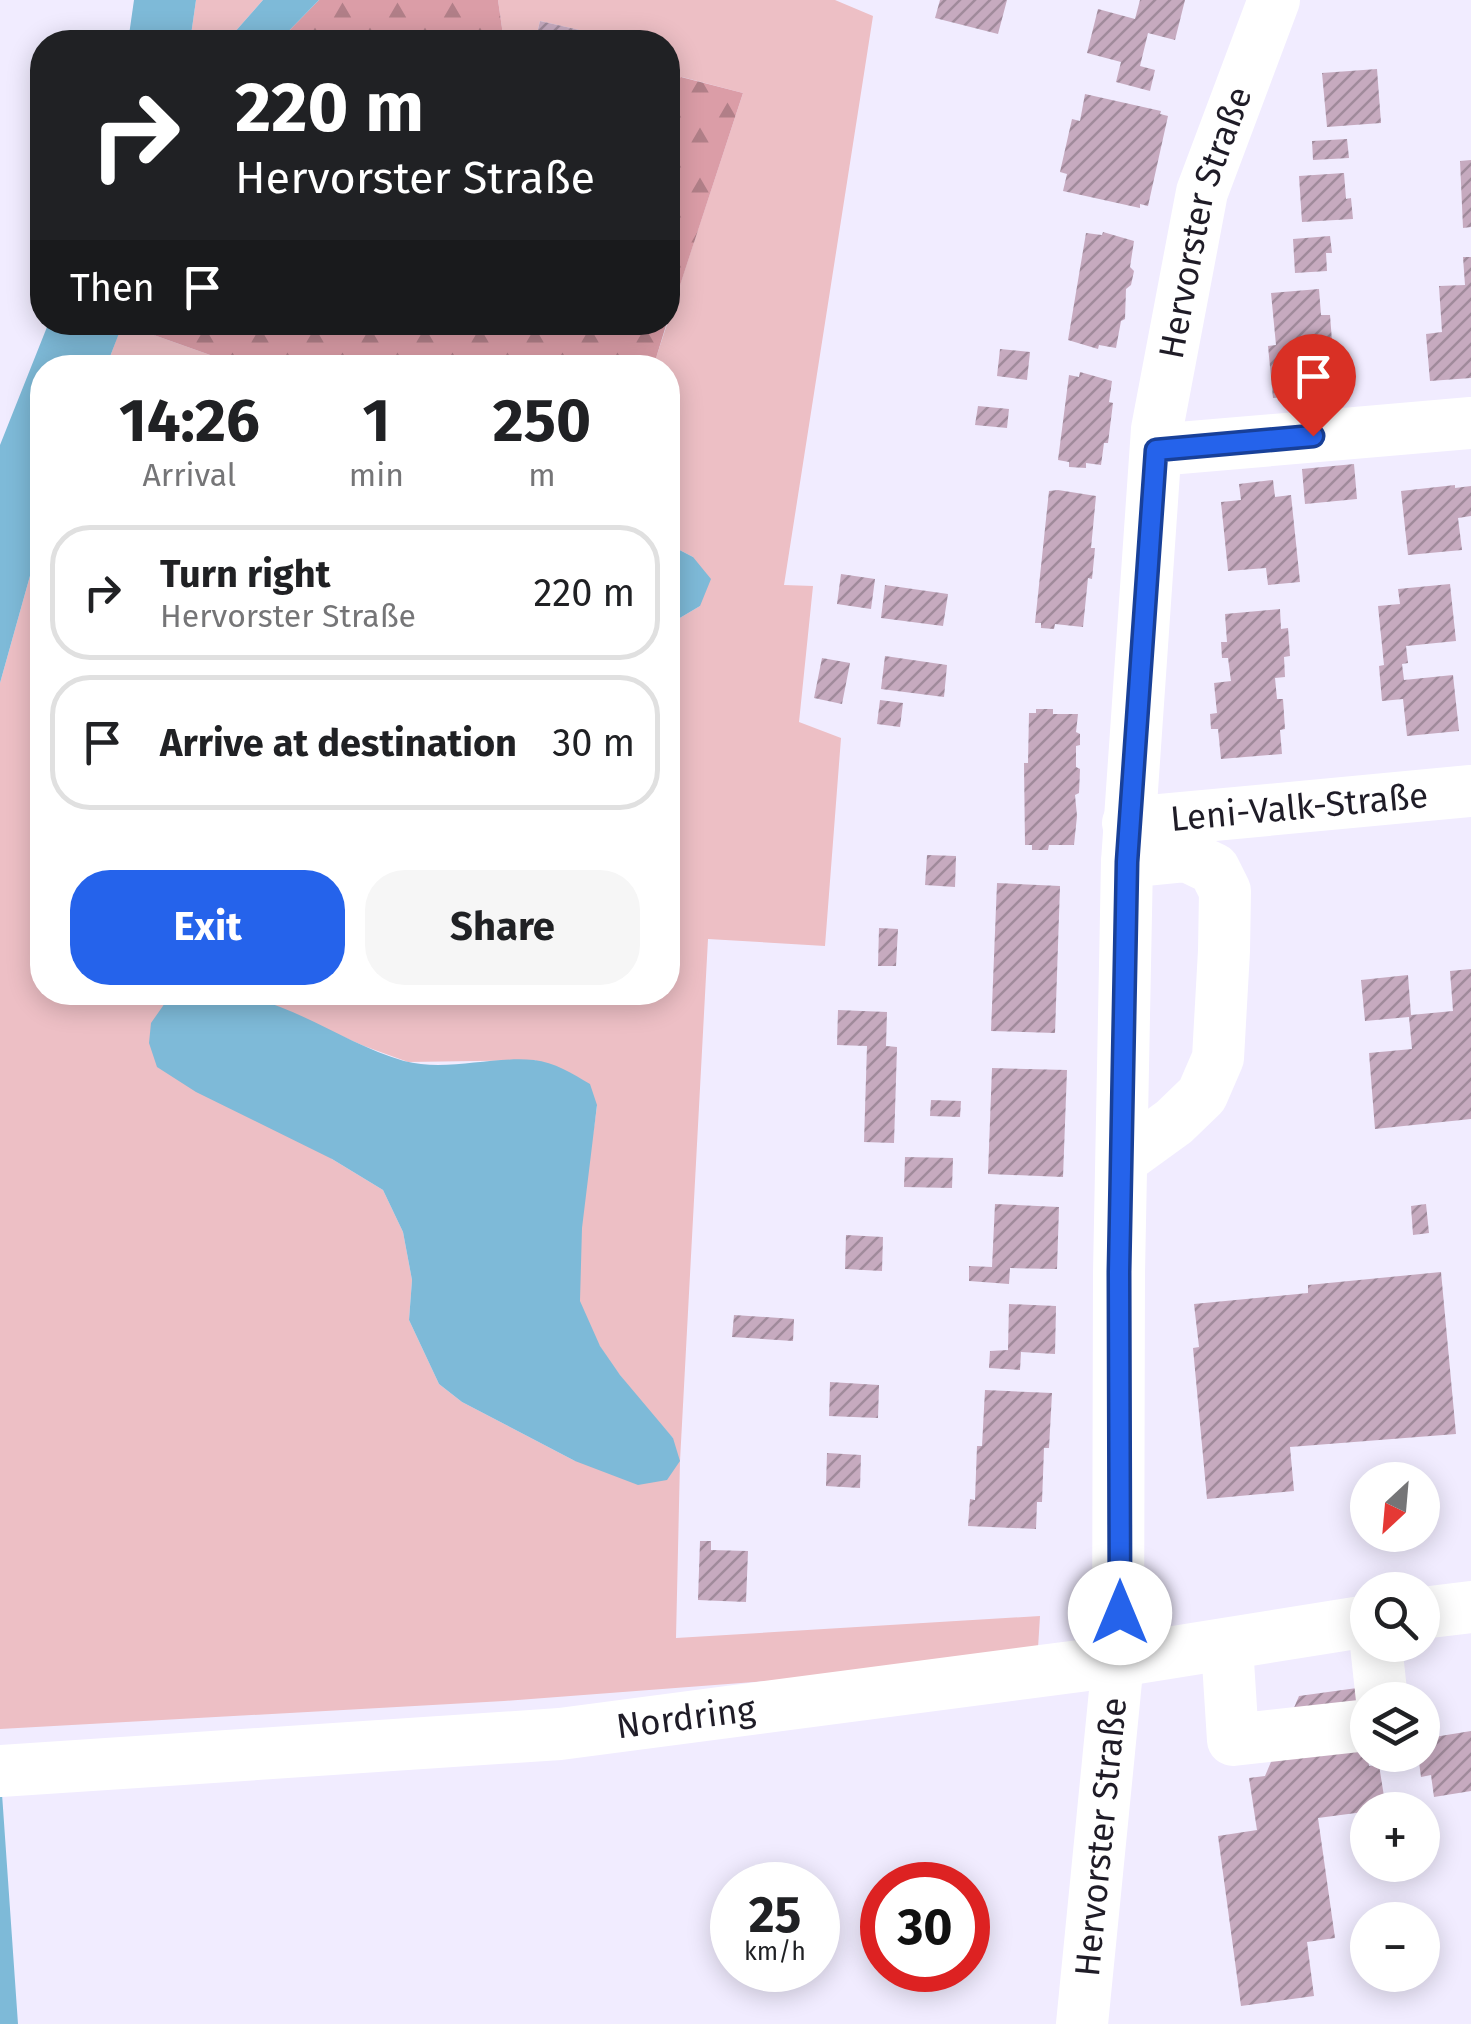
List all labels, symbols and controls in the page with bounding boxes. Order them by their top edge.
text: 220 m [235,66,424,150]
icon: right [70,70,200,200]
street label: Hervorster Straße [1150,81,1261,362]
text: Hervorster Straße [235,151,595,205]
icon: arrive [175,260,230,315]
text: Then [70,265,155,311]
pin [1271,334,1356,437]
icon: arrive [1286,349,1341,404]
text: 14:26 [119,385,260,457]
text: 1 [362,385,390,457]
text: 250 [493,385,591,457]
text: Arrival [142,456,236,494]
text: min [349,456,404,494]
text: m [528,456,556,494]
text: Turn right [160,551,330,597]
icon: right [75,565,130,620]
text: 220 m [534,570,635,616]
text: Hervorster Straße [160,597,416,635]
icon: arrive [75,715,130,770]
text: Arrive at destination [160,720,517,766]
text: 30 m [552,720,635,766]
street label: Leni-Valk-Straße [1169,774,1430,840]
button: Exit [70,870,345,985]
button: Share [365,870,640,985]
north arrow [1350,1462,1440,1552]
map controls [1350,1462,1440,1992]
position arrow [1068,1561,1172,1665]
button: search [1350,1572,1440,1662]
button: layers [1350,1682,1440,1772]
street label: Nordring [614,1688,759,1747]
street label: Hervorster Straße [1066,1695,1135,1978]
button: + [1350,1792,1440,1882]
speed limit sign: 30 [860,1862,990,1992]
text: 25 [749,1885,801,1945]
button: − [1350,1902,1440,1992]
text: km/h [744,1937,806,1967]

